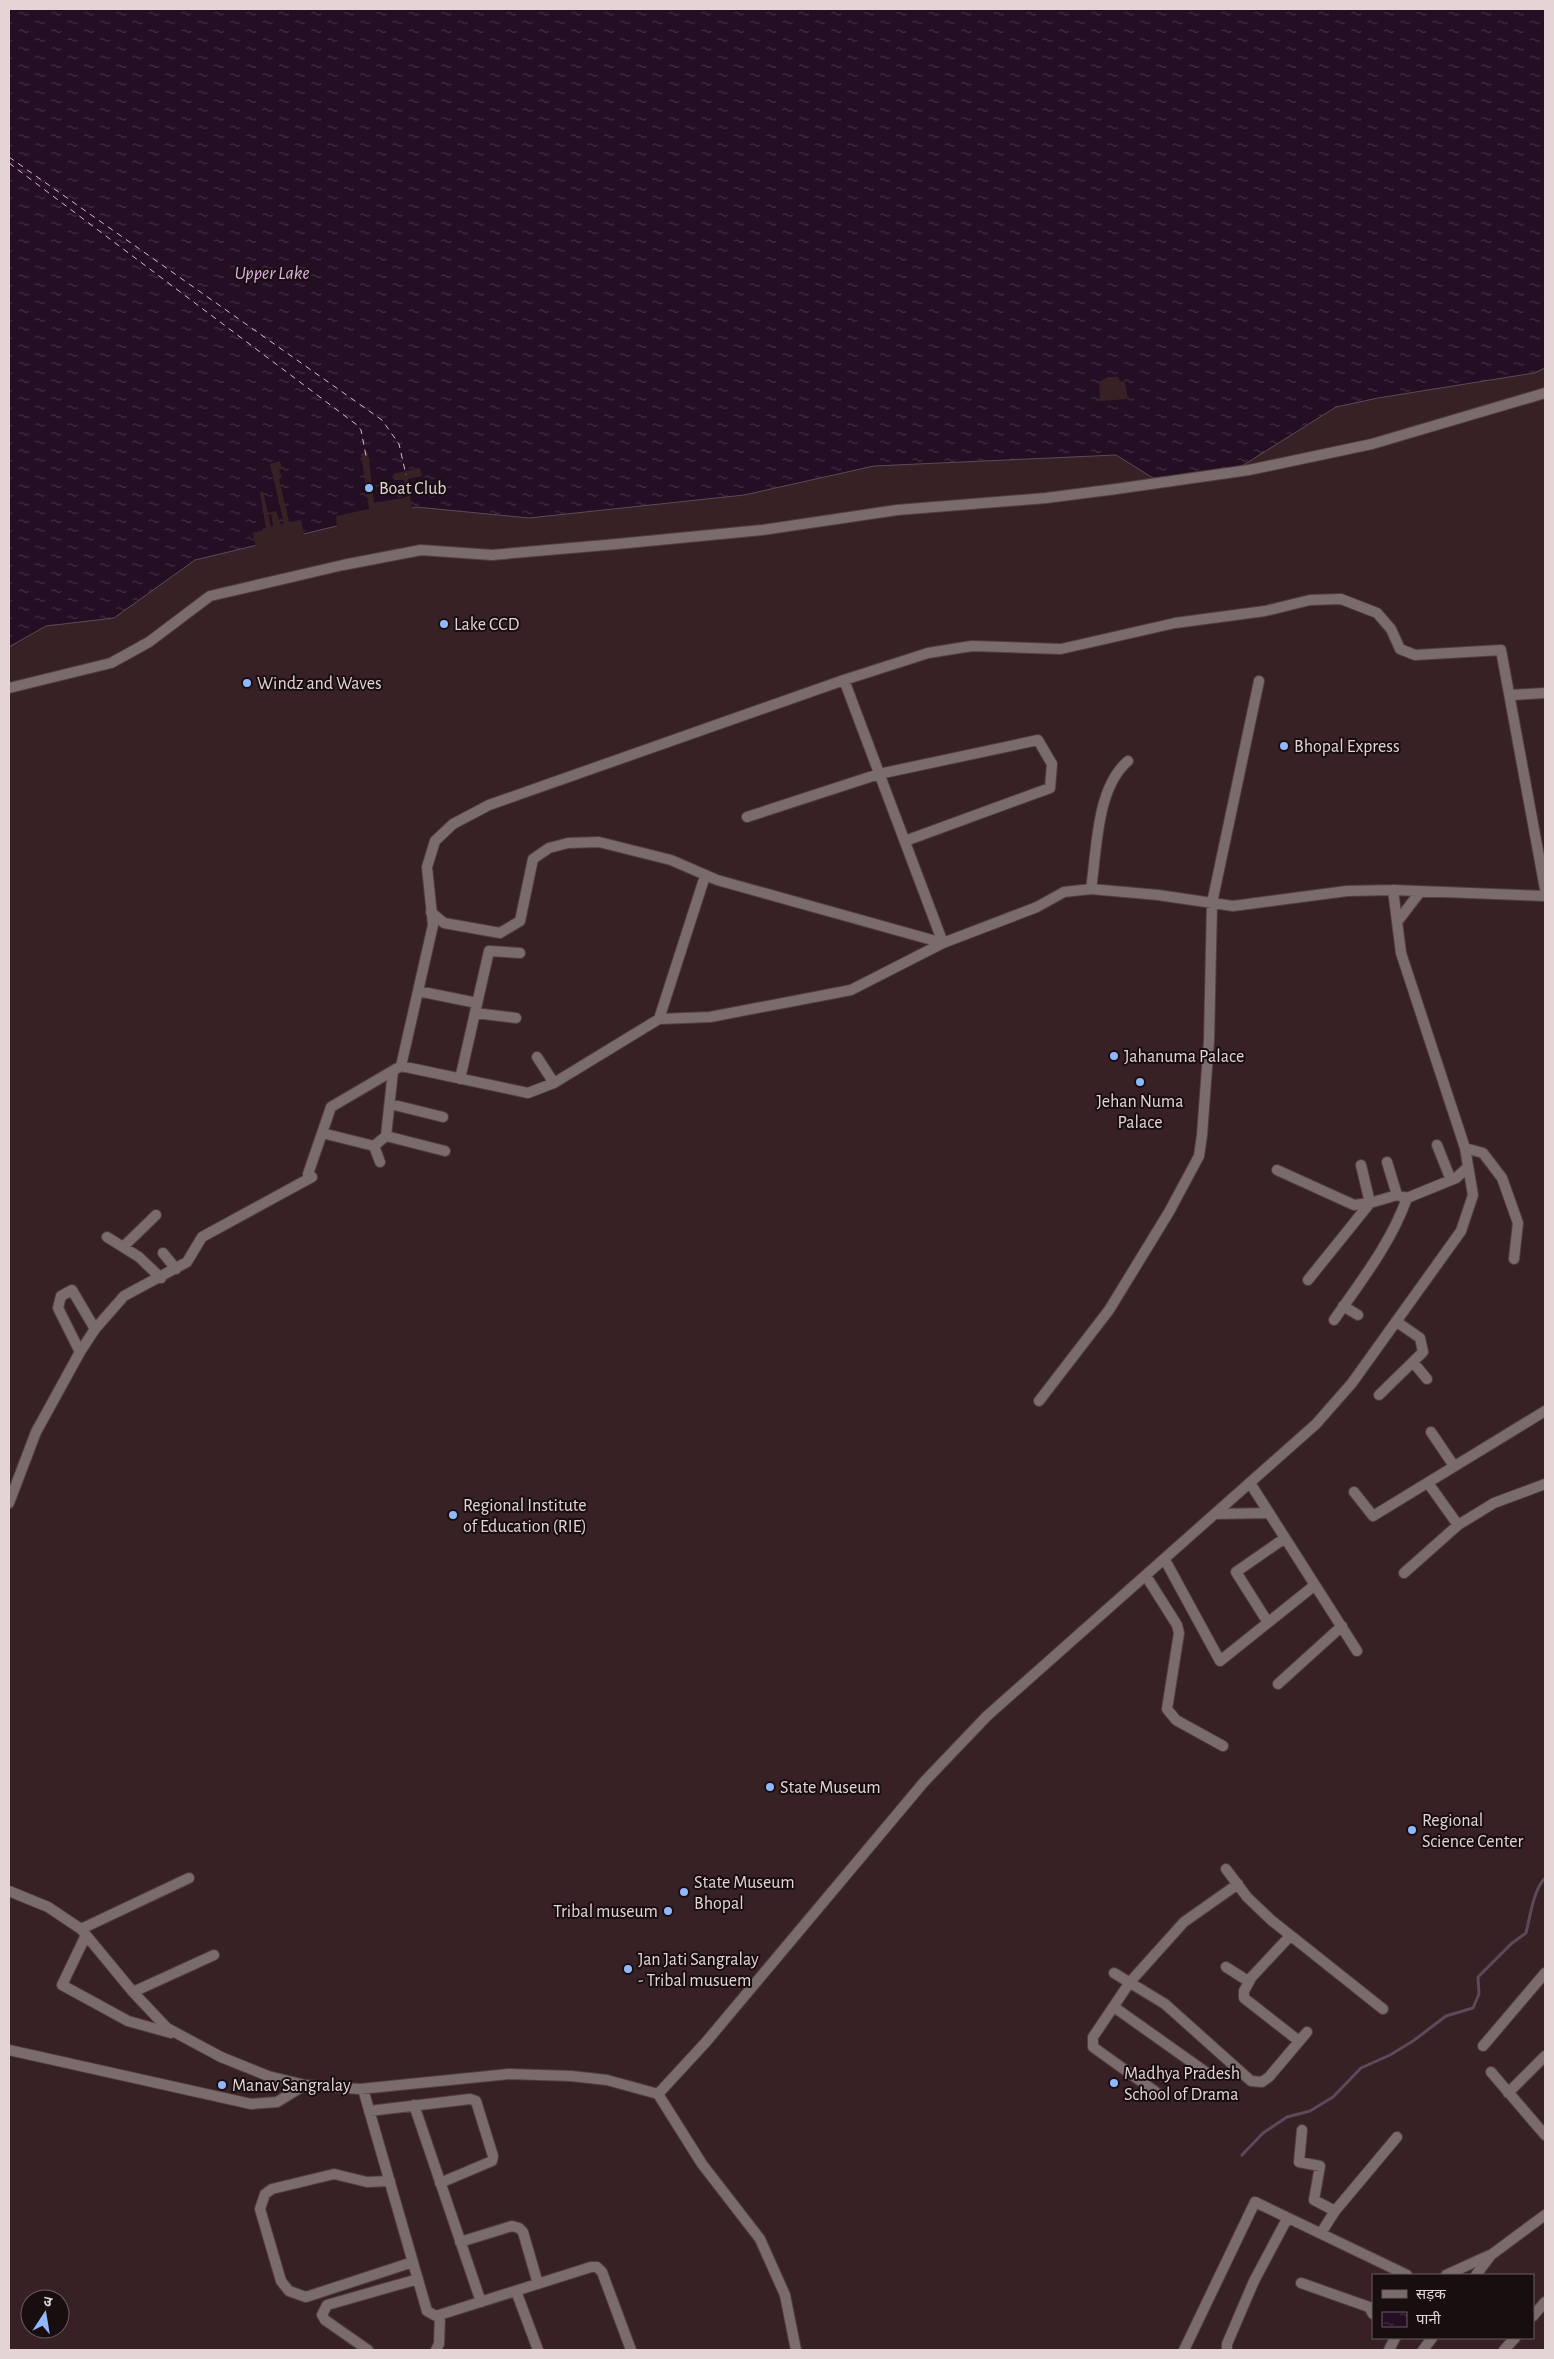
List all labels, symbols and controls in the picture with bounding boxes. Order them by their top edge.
water label: Upper Lake [234,264,310,283]
place label: Boat Club [379,480,447,498]
marker: Boat Club [363,482,375,494]
place label: Lake CCD [454,616,519,634]
marker: Lake CCD [438,618,450,630]
place label: Windz and Waves [257,675,382,693]
marker: Windz and Waves [241,677,253,689]
place label: Bhopal Express [1294,738,1400,756]
marker: Bhopal Express [1278,740,1290,752]
place label: Jahanuma Palace [1124,1048,1244,1066]
marker: Jahanuma Palace [1108,1050,1120,1062]
marker: Jehan Numa Palace [1134,1076,1146,1088]
place label: Jehan Numa Palace [1096,1093,1184,1132]
place label: Regional Institute of Education (RIE) [463,1497,587,1536]
marker: Regional Institute of Education (RIE) [447,1509,459,1521]
place label: State Museum [780,1779,881,1797]
marker: State Museum [764,1781,776,1793]
place label: Regional Science Center [1422,1812,1524,1851]
marker: Regional Science Center [1406,1824,1418,1836]
place label: State Museum Bhopal [694,1874,795,1913]
marker: State Museum Bhopal [678,1886,690,1898]
place label: Tribal museum [553,1903,658,1921]
marker: Tribal museum [662,1905,674,1917]
place label: Jan Jati Sangralay - Tribal musuem [638,1951,759,1990]
marker: Jan Jati Sangralay - Tribal musuem [622,1963,634,1975]
place label: Madhya Pradesh School of Drama [1124,2065,1240,2104]
place label: Manav Sangralay [232,2077,351,2095]
marker: Madhya Pradesh School of Drama [1108,2077,1120,2089]
marker: Manav Sangralay [216,2079,228,2091]
legend [1372,2274,1534,2339]
text: सड़क [1416,2287,1446,2302]
north arrow [20,2289,70,2339]
text: उ [42,2295,54,2310]
text: पानी [1416,2311,1442,2327]

